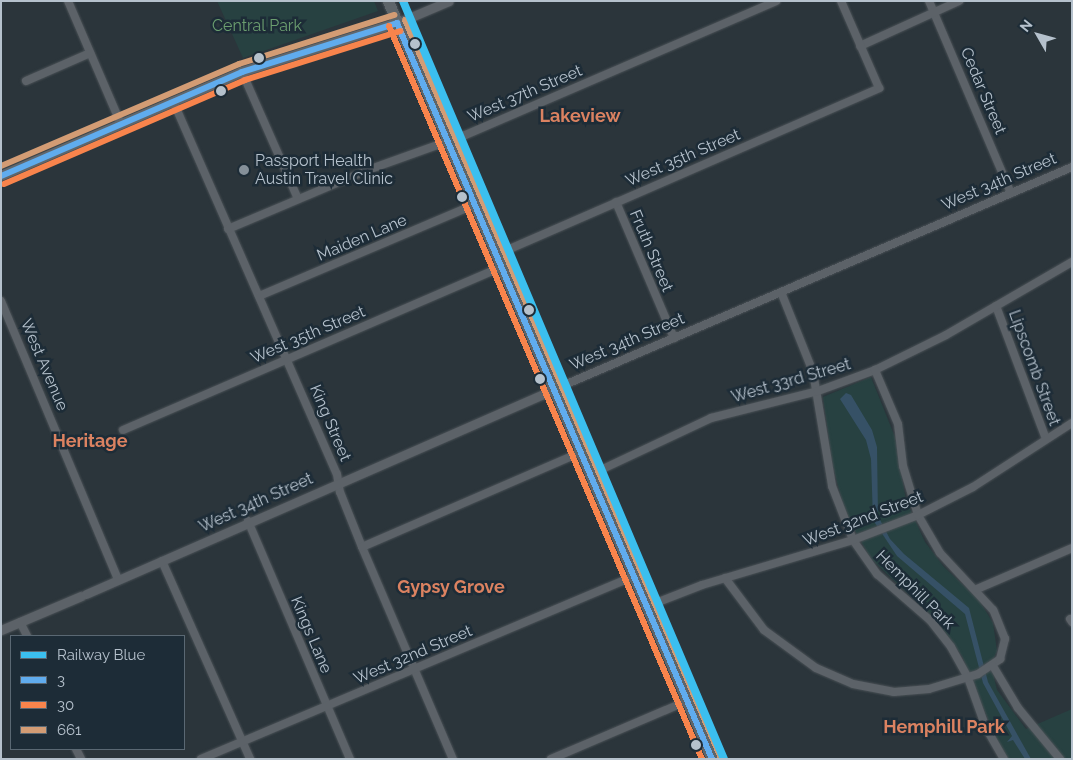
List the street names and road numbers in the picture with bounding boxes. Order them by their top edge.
street label: Cedar Street [956,44,1010,138]
street label: West 37th Street [465,61,585,127]
street label: West 35th Street [623,125,743,191]
street label: West 34th Street [939,149,1059,215]
street label: Fruth Street [625,207,677,295]
street label: Maiden Lane [314,210,410,266]
street label: West 35th Street [248,302,368,368]
street label: Lipscomb Street [1004,308,1064,428]
street label: West 34th Street [567,309,687,375]
street label: West Avenue [16,316,72,414]
street label: West 33rd Street [729,355,853,407]
street label: King Street [305,382,355,464]
street label: West 34th Street [196,469,316,537]
street label: West 32nd Street [800,487,926,551]
street label: Hemphill Park [871,546,959,634]
street label: Kings Lane [286,594,336,676]
street label: West 32nd Street [351,621,475,689]

